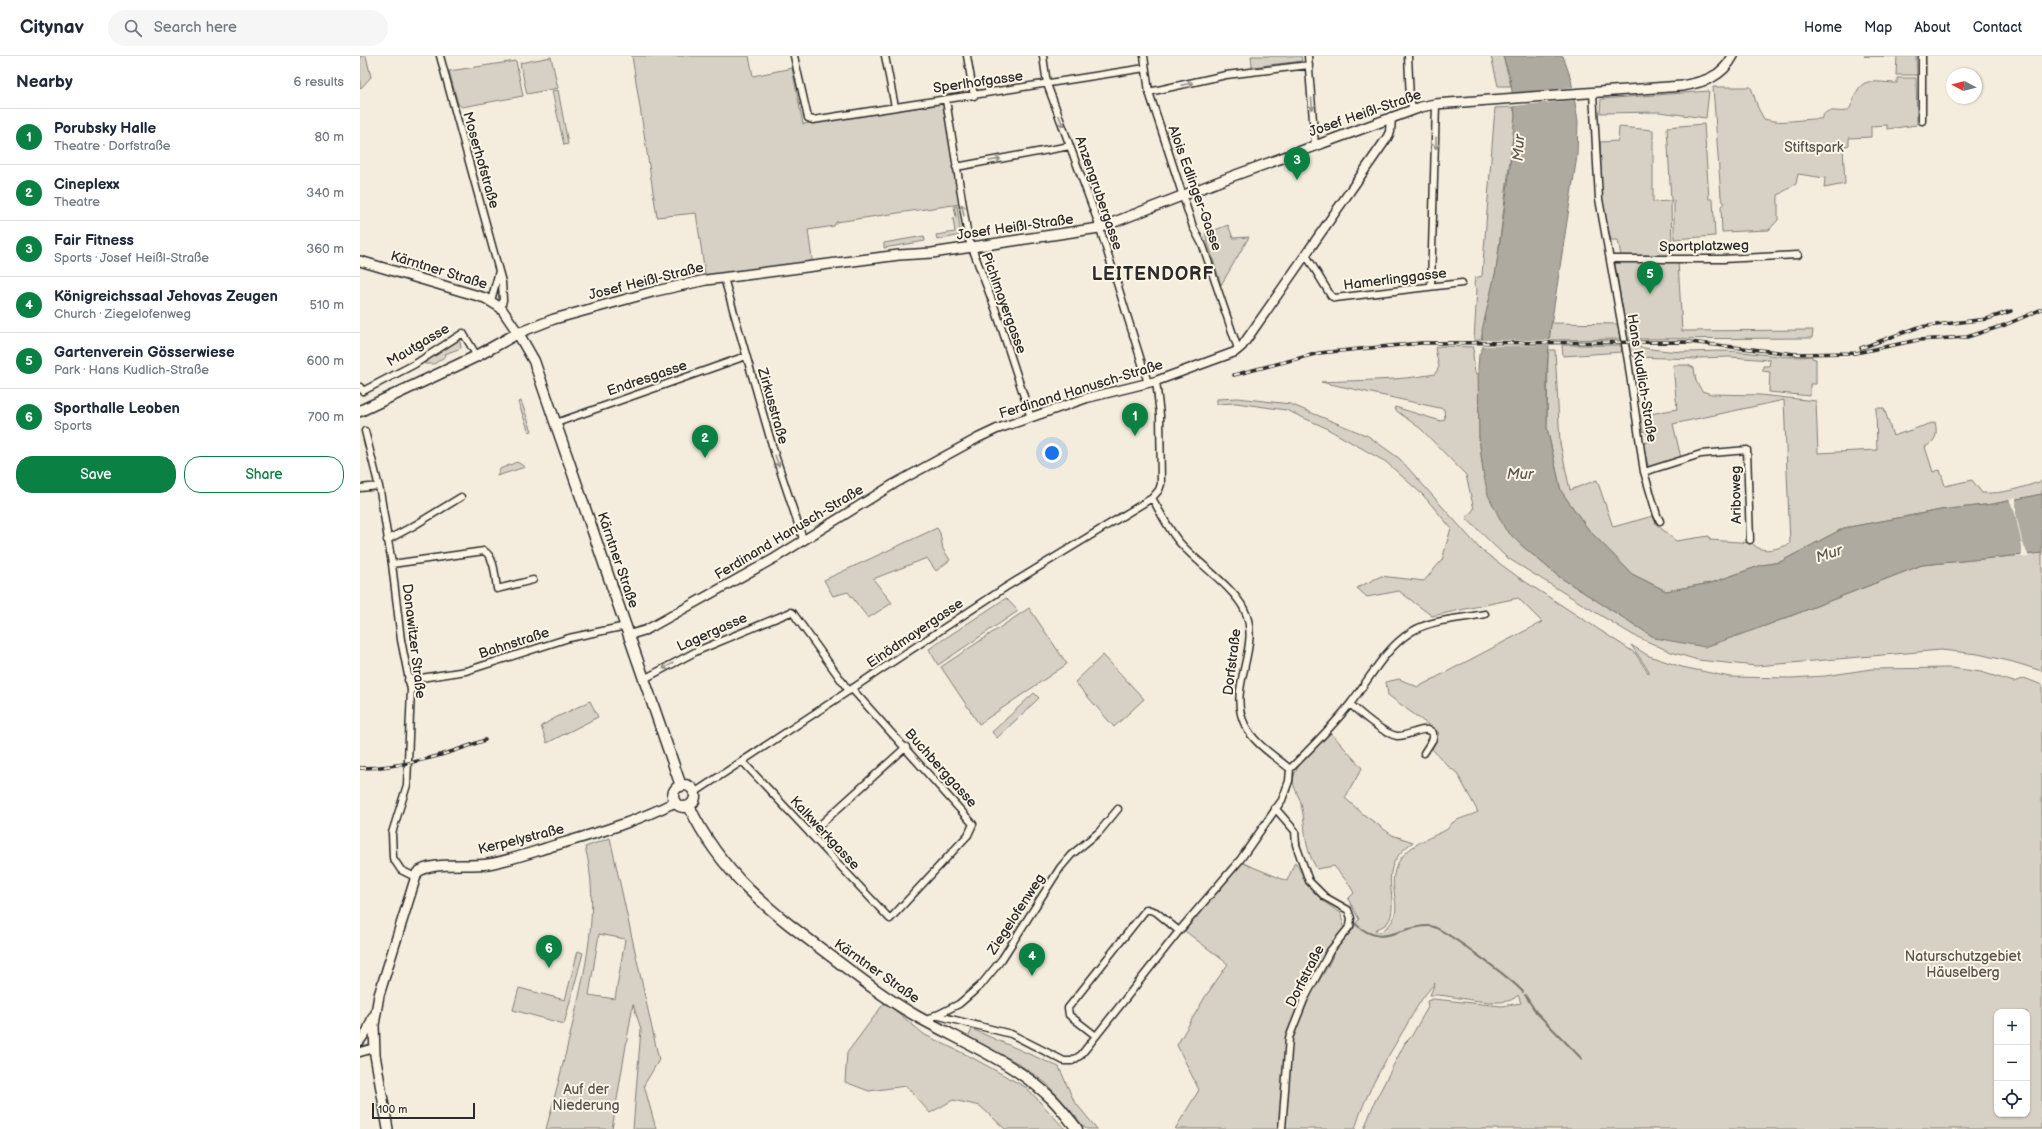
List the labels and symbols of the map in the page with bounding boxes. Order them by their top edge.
street label: Sperlhofgasse [932,67,1024,97]
north arrow [1946,68,1982,104]
one-way arrow [1180,80,1193,88]
street label: Josef Heißl-Straße [1307,86,1423,140]
one-way arrow [1308,97,1315,110]
street label: Moserhofstraße [459,110,503,210]
one-way arrow [1058,114,1065,127]
street label: Alois Edlinger-Gasse [1164,123,1226,253]
water label: Mur [1509,133,1529,162]
street label: Anzengrubergasse [1072,134,1126,252]
one-way arrow [1432,136,1440,149]
park label: Stiftspark [1784,139,1844,156]
pin: 3 [1284,147,1310,180]
one-way arrow [988,155,1001,163]
one-way arrow [959,203,967,216]
street label: Josef Heißl-Straße [955,210,1075,244]
street label: Sportplatzweg [1659,237,1749,255]
street label: Kärntner Straße [389,247,489,293]
street label: Pichlmayergasse [978,250,1030,356]
street label: Josef Heißl-Straße [587,259,705,303]
pin: 5 [1637,261,1663,294]
district label: LEITENDORF [1092,264,1214,285]
street label: Hamerlinggasse [1343,264,1447,294]
street label: Hans Kudlich-Straße [1623,313,1661,443]
street label: Mautgasse [384,320,452,370]
street label: Endresgasse [605,356,689,400]
street label: Ferdinand Hanusch-Straße [997,356,1165,422]
street label: Zirkusstraße [754,365,792,446]
pin: 1 [1122,403,1148,436]
pin: 2 [692,425,718,458]
your location [1042,443,1062,463]
one-way arrow [774,454,781,467]
water label: Mur [1507,465,1535,484]
street label: Ariboweg [1727,466,1745,524]
street label: Ferdinand Hanusch-Straße [712,481,866,583]
street label: Kärntner Straße [594,510,642,610]
water label: Mur [1813,540,1846,567]
street label: Donawitzer Straße [399,583,429,699]
street label: Einödmayergasse [864,594,966,672]
street label: Lagergasse [674,609,750,655]
street label: Bahnstraße [477,624,551,662]
street label: Dorfstraße [1219,628,1245,696]
one-way arrow [662,662,674,670]
street label: Buchberggasse [901,725,981,811]
street label: Kalkwerkgasse [787,793,863,873]
street label: Kerpelystraße [476,820,566,858]
street label: Ziegelofenweg [983,870,1048,958]
pin: 6 [536,935,562,968]
street label: Kärntner Straße [831,935,923,1007]
street label: Dorfstraße [1282,942,1328,1010]
pin: 4 [1019,943,1045,976]
park label: Naturschutzgebiet Häuselberg [1905,948,2022,981]
park label: Auf der Niederung [552,1081,620,1114]
scale bar [372,1101,475,1120]

